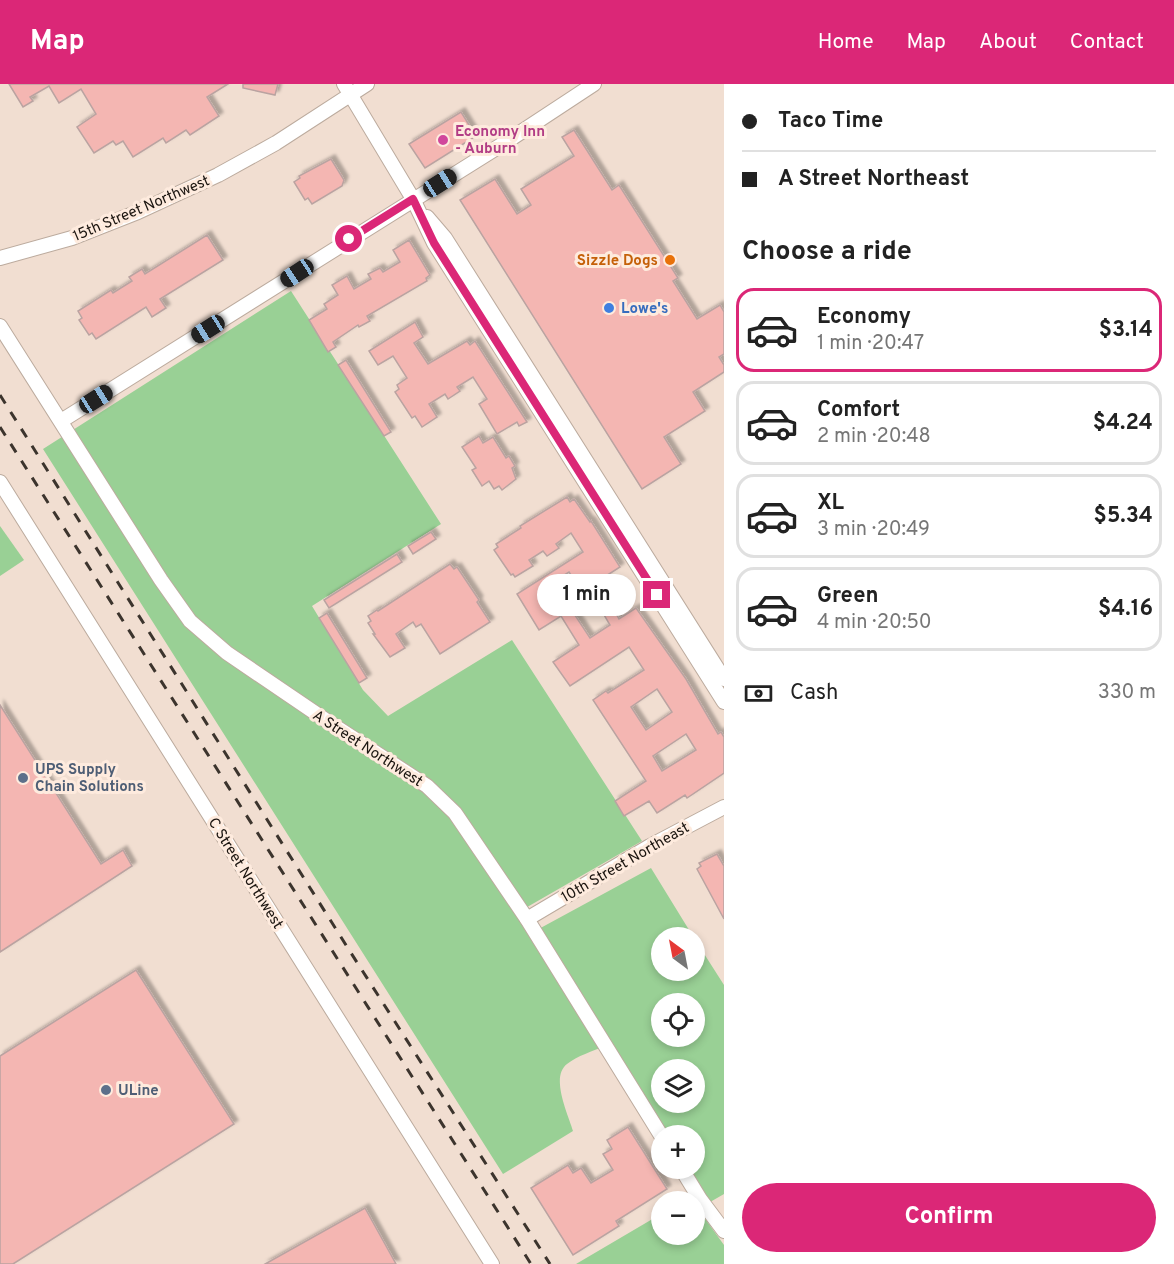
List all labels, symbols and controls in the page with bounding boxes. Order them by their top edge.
text: Map [30,24,85,60]
text: Home [818,29,874,56]
text: Map [907,29,946,56]
text: About [979,29,1037,56]
text: Contact [1070,29,1144,56]
text: Taco Time [778,108,883,135]
place label: Economy Inn - Auburn [455,123,545,159]
marker: Economy Inn - Auburn [436,133,450,147]
car [420,166,460,200]
text: A Street Northeast [778,166,969,193]
street label: 15th Street Northwest [70,172,213,247]
route start [335,225,362,252]
text: Choose a ride [742,235,912,269]
place label: Sizzle Dogs [577,252,658,271]
marker: Sizzle Dogs [663,253,677,267]
car [277,256,317,290]
place label: Lowe's [621,300,668,319]
marker: Lowe's [602,301,616,315]
icon: car [745,303,799,357]
text: Economy [817,304,911,331]
car [188,312,228,346]
text: $3.14 [1099,317,1153,344]
text: 1 min · 20:47 [817,331,924,357]
car [76,382,116,416]
icon: car [745,396,799,450]
text: Comfort [817,397,900,424]
text: $4.24 [1093,410,1153,437]
text: 2 min · 20:48 [817,424,931,450]
icon: car [745,489,799,543]
text: XL [817,490,844,517]
text: $5.34 [1094,503,1153,530]
text: 3 min · 20:49 [817,517,930,543]
callout: 1 min [537,574,636,616]
route end [643,581,670,608]
text: 1 min [562,582,611,608]
icon: car [745,582,799,636]
text: Green [817,583,879,610]
text: $4.16 [1098,596,1153,623]
text: 4 min · 20:50 [817,610,932,636]
icon: cash [742,677,775,710]
text: Cash [790,680,839,707]
text: 330 m [1098,680,1156,706]
street label: A Street Northwest [308,707,426,792]
place label: UPS Supply Chain Solutions [35,761,144,797]
marker: UPS Supply Chain Solutions [16,771,30,785]
street label: C Street Northwest [203,815,287,933]
street label: 10th Street Northeast [558,819,693,908]
north arrow [651,927,705,981]
map controls [651,927,705,1245]
button: locate [651,993,705,1047]
button: layers [651,1059,705,1113]
place label: ULine [118,1082,159,1101]
marker: ULine [99,1083,113,1097]
button: + [651,1125,705,1179]
button: Confirm [742,1183,1156,1252]
button: − [651,1191,705,1245]

